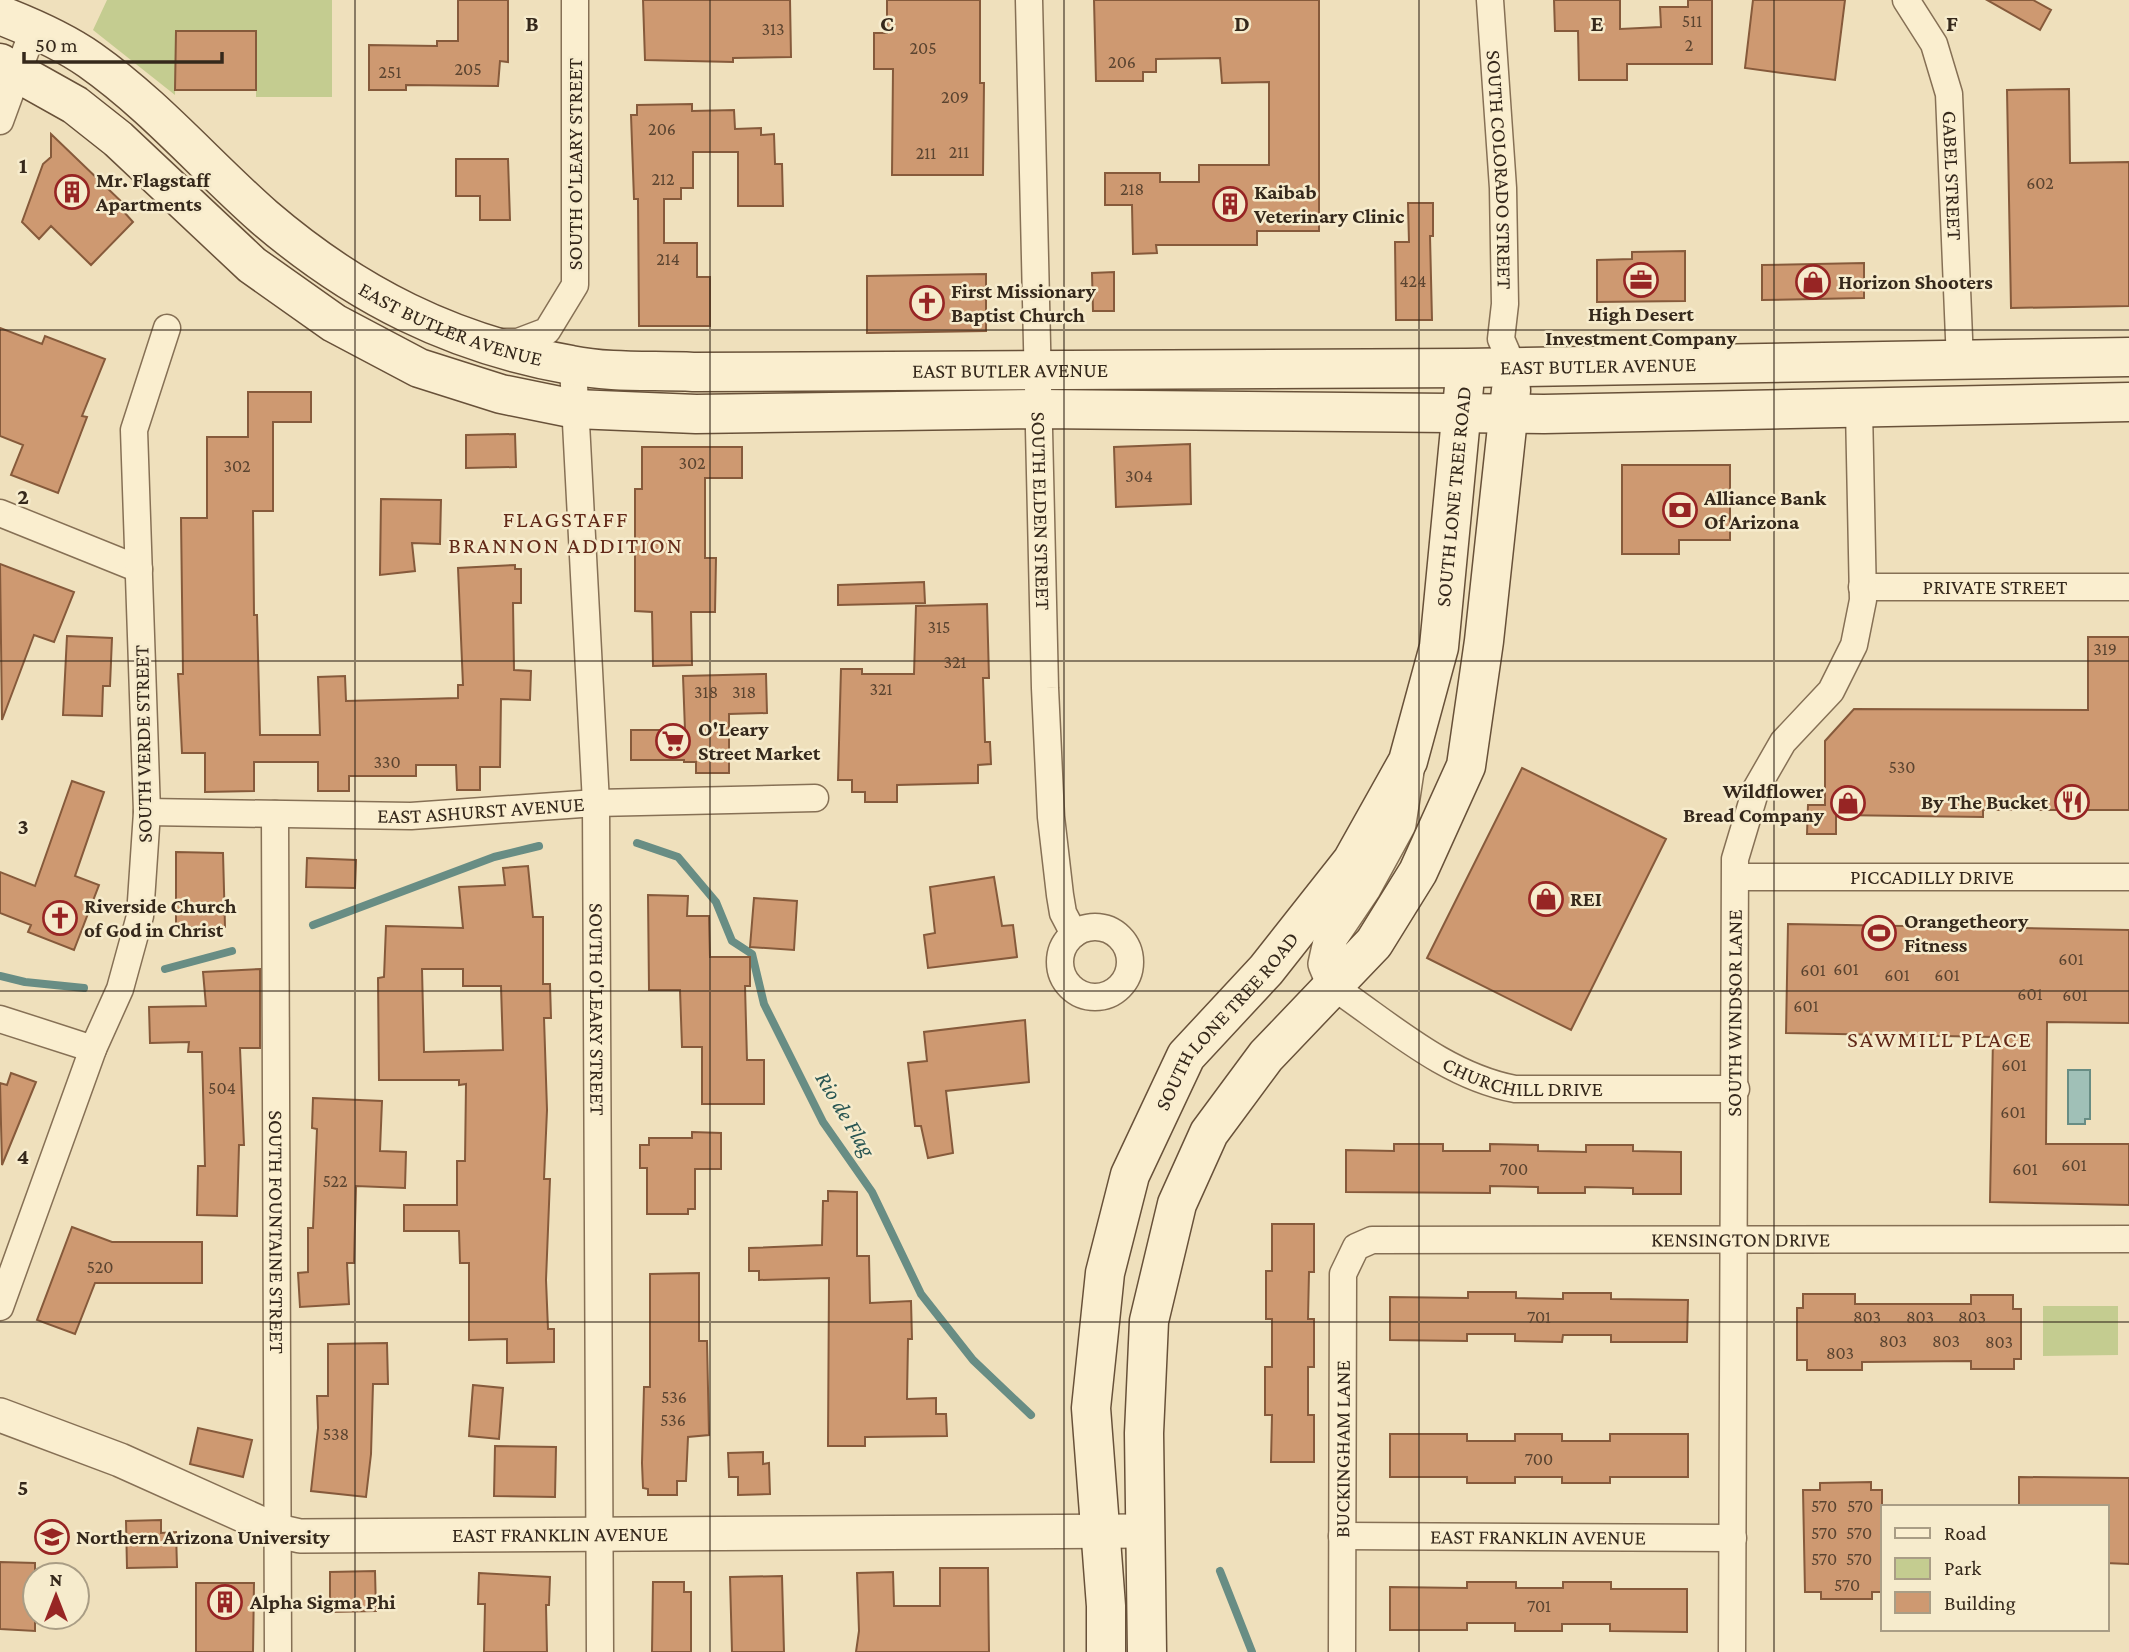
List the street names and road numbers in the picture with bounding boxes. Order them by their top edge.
street label: SOUTH COLORADO STREET [1481,49,1517,290]
street label: SOUTH O'LEARY STREET [563,57,587,270]
street label: GABEL STREET [1938,110,1967,241]
street label: EAST BUTLER AVENUE [354,277,545,371]
street label: EAST BUTLER AVENUE [1500,352,1696,379]
street label: EAST BUTLER AVENUE [912,358,1108,383]
street label: SOUTH LONE TREE ROAD [1431,385,1476,608]
street label: SOUTH ELDEN STREET [1027,411,1055,611]
street label: PRIVATE STREET [1923,575,2068,599]
street label: SOUTH VERDE STREET [129,644,157,843]
street label: EAST ASHURST AVENUE [377,792,585,828]
street label: PICCADILLY DRIVE [1850,865,2014,889]
street label: SOUTH O'LEARY STREET [584,903,609,1116]
street label: SOUTH WINDSOR LANE [1722,909,1747,1117]
street label: SOUTH LONE TREE ROAD [1150,927,1304,1114]
street label: CHURCHILL DRIVE [1438,1052,1603,1101]
street label: SOUTH FOUNTAINE STREET [264,1110,289,1354]
street label: KENSINGTON DRIVE [1651,1227,1830,1252]
street label: BUCKINGHAM LANE [1330,1360,1355,1538]
street label: EAST FRANKLIN AVENUE [452,1522,668,1547]
street label: EAST FRANKLIN AVENUE [1430,1524,1646,1550]

